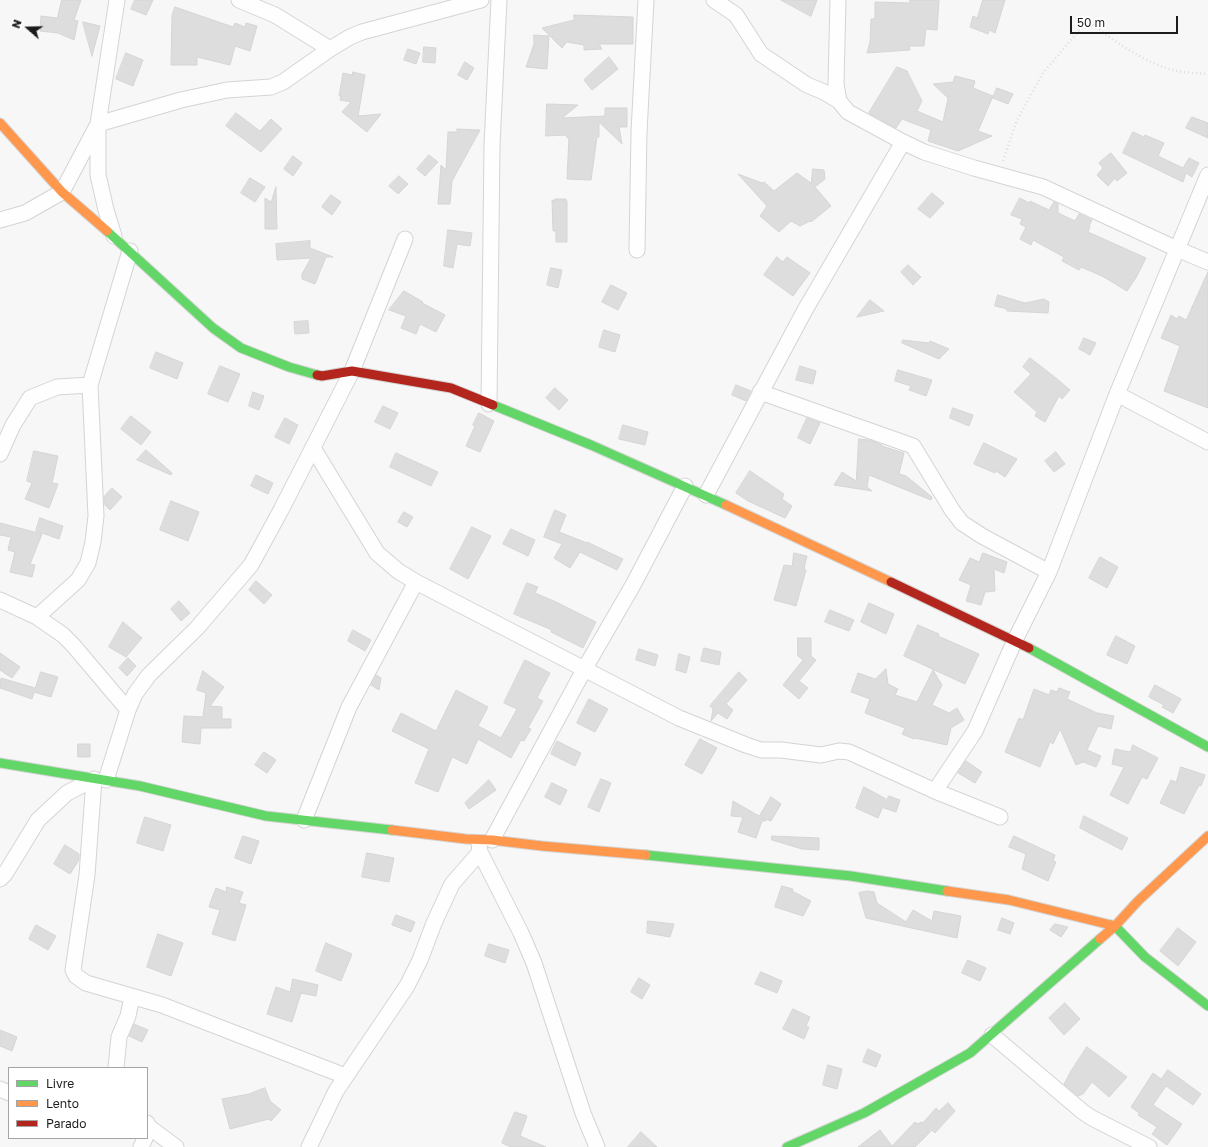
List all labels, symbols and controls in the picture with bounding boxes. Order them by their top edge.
north arrow [8,8,48,48]
scale bar [1072,8,1180,34]
text: 50 m [1077,15,1105,30]
text: N [9,18,24,30]
legend [8,1067,148,1139]
text: Livre [46,1076,74,1091]
text: Lento [46,1096,79,1111]
text: Parado [46,1116,86,1131]

